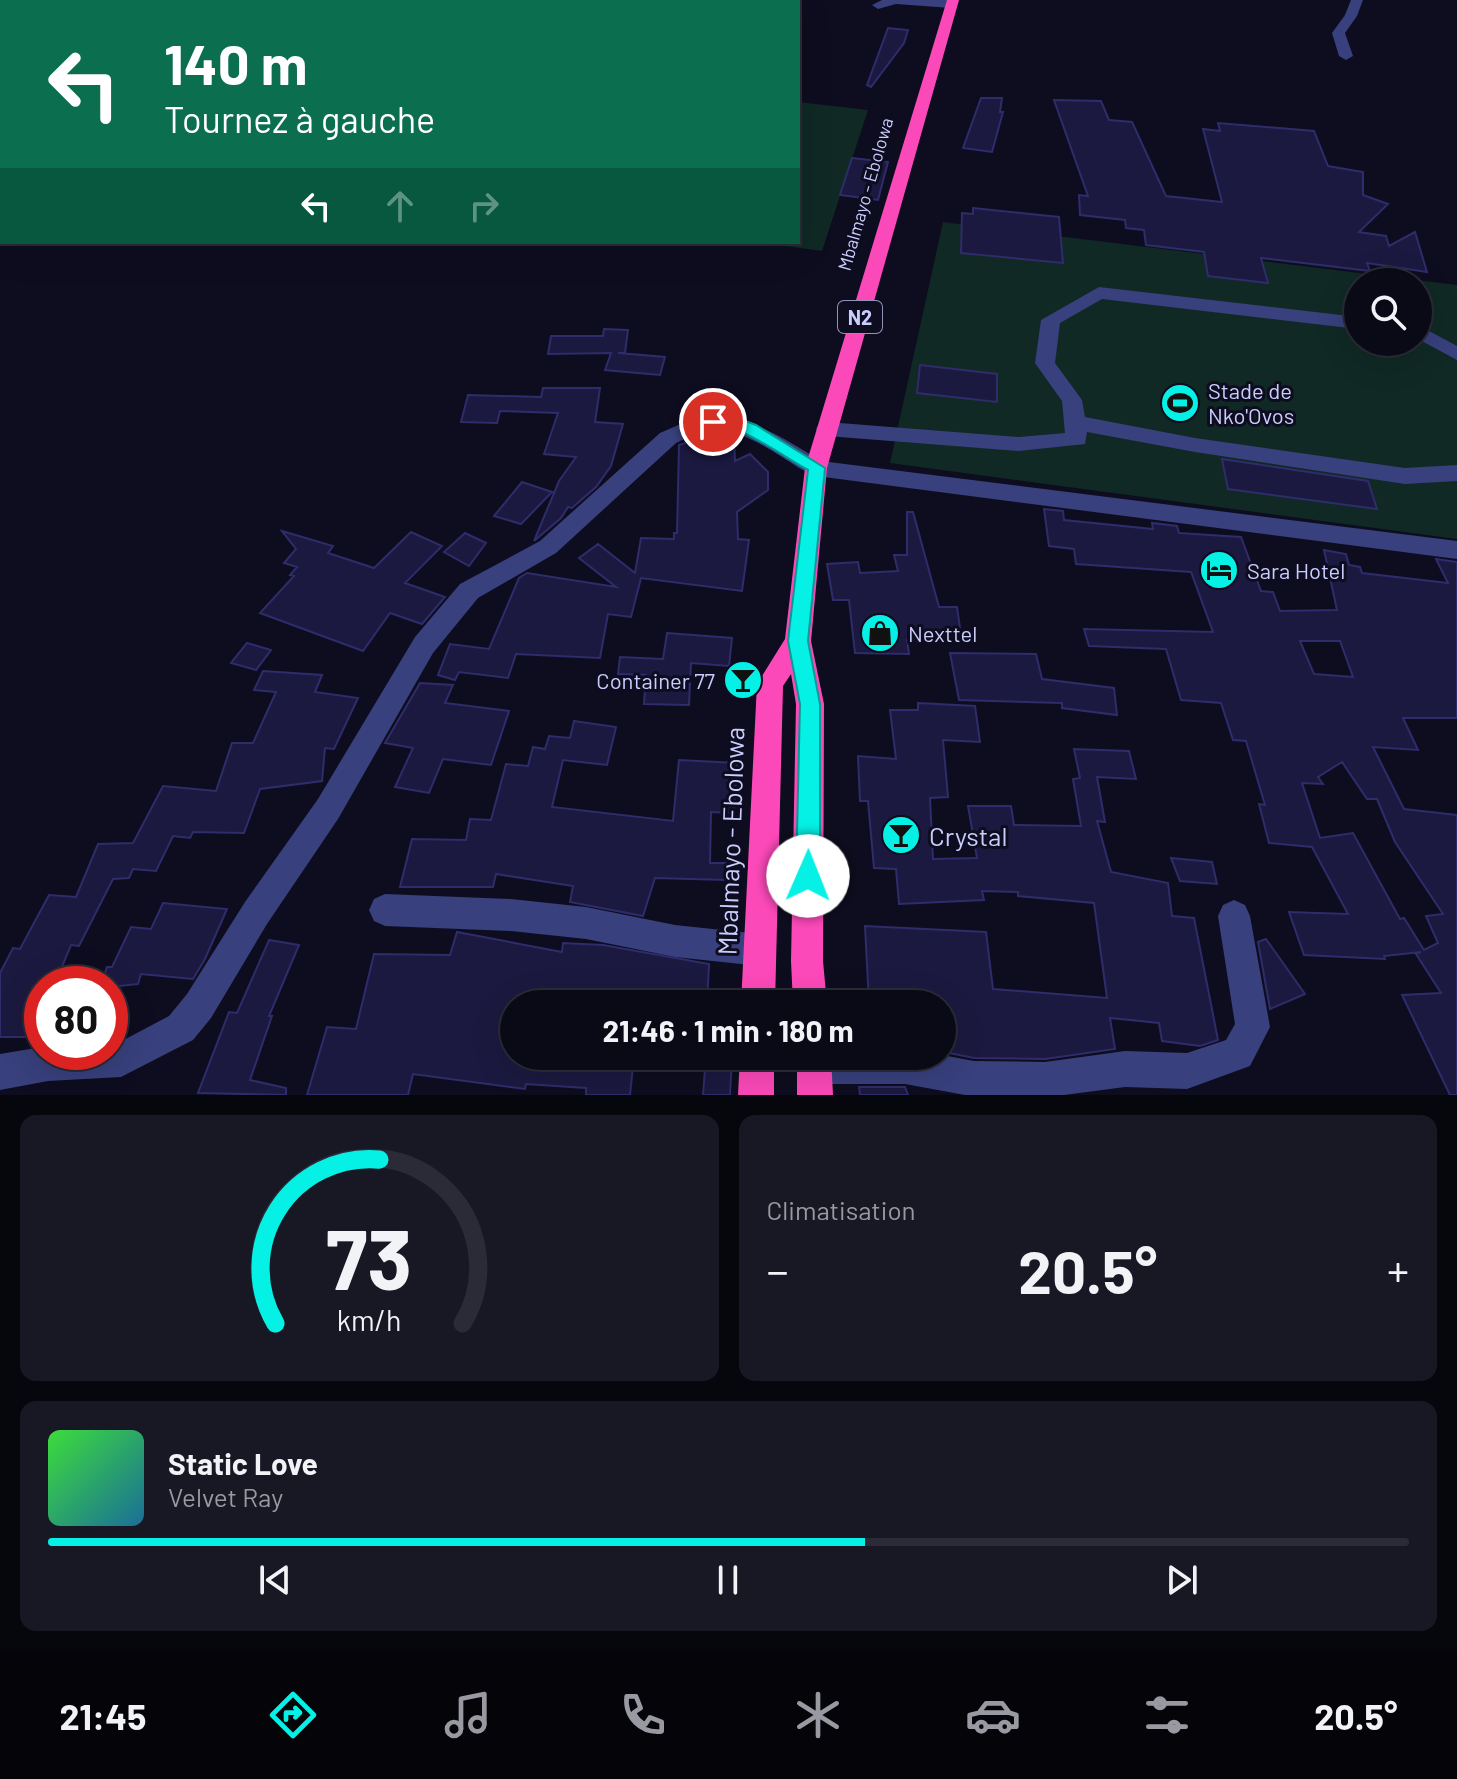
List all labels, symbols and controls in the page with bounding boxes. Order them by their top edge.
text: 140 m [164,29,308,96]
icon: left [32,32,136,136]
text: Tournez à gauche [164,97,435,140]
street label: Mbalmayo - Ebolowa [833,115,897,273]
icon: left [294,184,338,228]
icon: ahead [378,184,422,228]
icon: right [462,184,506,228]
map controls [1344,268,1432,356]
button: search [1344,268,1432,356]
road number: N2 [838,301,882,333]
place label: Stade de Nko'Ovos [1208,377,1294,428]
sports icon: Stade de Nko'Ovos [1159,382,1201,424]
pin [679,388,747,456]
icon: arrive [691,400,735,444]
hotel icon: Sara Hotel [1198,549,1240,591]
place label: Sara Hotel [1247,557,1345,583]
shop icon: Nexttel [859,612,901,654]
place label: Nexttel [908,620,977,646]
bar icon: Container 77 [722,659,764,701]
place label: Container 77 [596,667,715,693]
street label: Mbalmayo - Ebolowa [711,726,749,956]
bar icon: Crystal [880,814,922,856]
place label: Crystal [929,820,1007,851]
position arrow [766,834,850,918]
speed limit sign: 80 [24,966,128,1070]
text: 21:46 · 1 min · 180 m [602,1012,854,1048]
text: Climatisation [767,1194,916,1225]
text: 73 [326,1207,412,1307]
text: 20.5° [1018,1234,1157,1306]
text: − [767,1243,789,1296]
text: + [1387,1243,1409,1296]
text: km/h [337,1302,402,1337]
text: Static Love [168,1445,318,1481]
text: Velvet Ray [168,1481,283,1512]
icon: previous [253,1558,297,1602]
icon: pause [706,1558,750,1602]
icon: next [1160,1558,1204,1602]
icon: directions [265,1687,321,1743]
icon: music [440,1687,496,1743]
icon: phone [615,1687,671,1743]
icon: climate [790,1687,846,1743]
icon: car [965,1687,1021,1743]
icon: filters [1139,1687,1195,1743]
text: 21:45 [59,1694,146,1737]
text: 20.5° [1314,1694,1398,1737]

